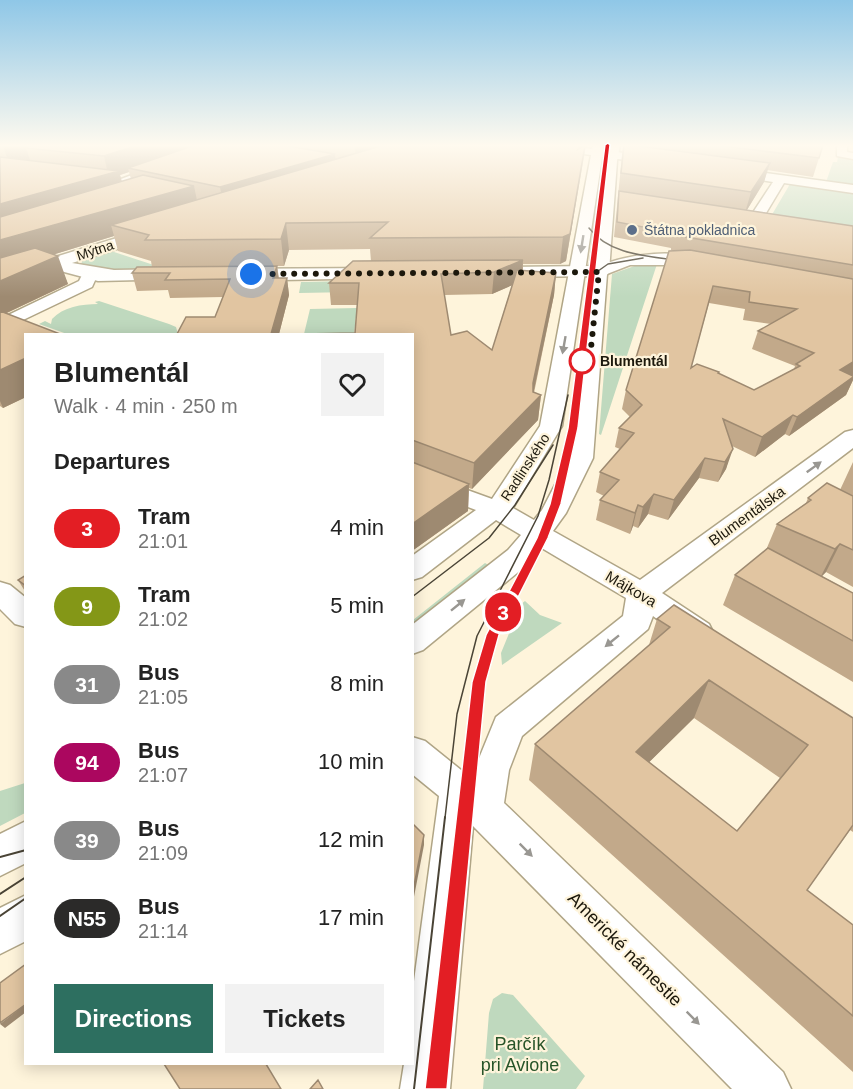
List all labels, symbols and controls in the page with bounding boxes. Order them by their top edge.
place label: Štátna pokladnica [644,222,756,238]
marker: Štátna pokladnica [625,223,639,237]
one-way arrow [577,235,586,254]
street label: Mýtna [74,236,116,263]
your location [236,259,266,289]
one-way arrow [560,336,569,355]
marker: Blumentál [569,348,595,374]
button: heart [321,353,384,416]
place label: Blumentál [600,353,668,369]
text: Blumentál [54,357,189,388]
text: Walk · 4 min · 250 m [54,395,238,417]
street label: Radlinského [497,430,553,504]
text: Departures [54,449,170,474]
one-way arrow [805,461,821,473]
street label: Blumentálska [705,482,789,549]
text: Tram [138,504,191,529]
text: 4 min [330,515,384,540]
text: 3 [81,517,93,540]
text: 21:01 [138,530,188,552]
street label: Májkova [603,567,660,610]
text: Tram [138,582,191,607]
line badge: 3 [484,592,522,632]
text: 5 min [330,593,384,618]
text: 9 [81,595,93,618]
one-way arrow [450,599,465,612]
text: 3 [497,601,509,624]
text: 21:02 [138,608,188,630]
one-way arrow [605,634,620,647]
text: Bus [138,660,180,685]
text: 8 min [330,671,384,696]
text: 31 [75,673,99,696]
text: 21:05 [138,686,188,708]
text: Bus [138,738,180,763]
text: 10 min [318,749,384,774]
text: 94 [75,751,99,774]
text: 21:07 [138,764,188,786]
text: Bus [138,816,180,841]
text: 12 min [318,827,384,852]
text: 39 [75,829,99,852]
text: 21:09 [138,842,188,864]
one-way arrow [518,843,533,857]
street label: Americké námestie [564,888,686,1010]
text: Bus [138,894,180,919]
text: 17 min [318,905,384,930]
text: N55 [68,907,106,930]
text: 21:14 [138,920,188,942]
button: Directions [54,984,213,1053]
button: Tickets [225,984,384,1053]
one-way arrow [686,1011,700,1025]
park label: Parčík pri Avione [481,1034,559,1075]

